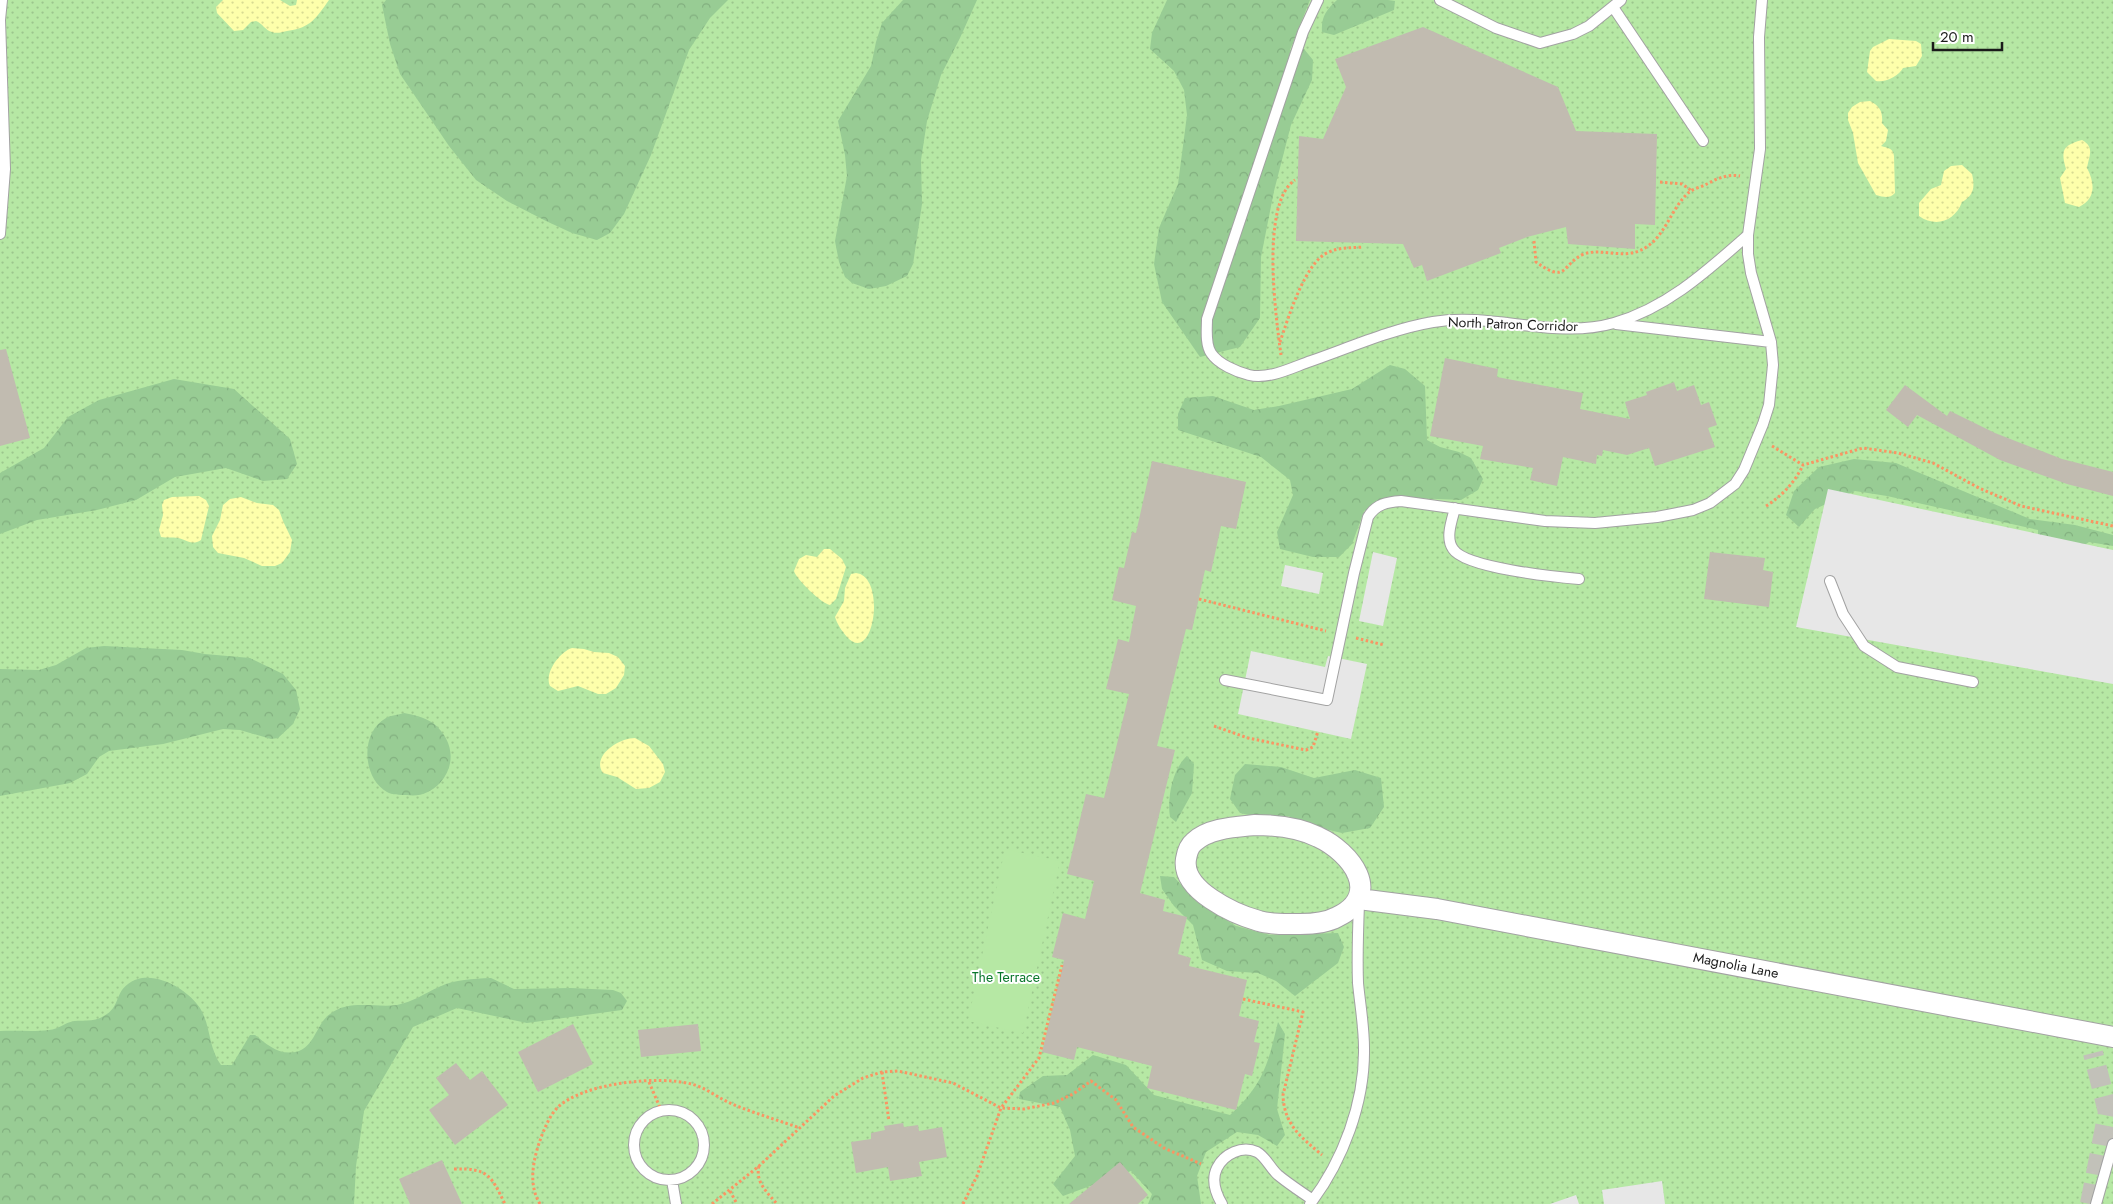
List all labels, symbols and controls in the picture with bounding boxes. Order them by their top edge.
scale bar [1933,20,2002,52]
text: 20 m [1940,26,1974,48]
street label: North Patron Corridor [1448,312,1579,336]
street label: Magnolia Lane [1692,947,1780,983]
park label: The Terrace [972,967,1040,987]

